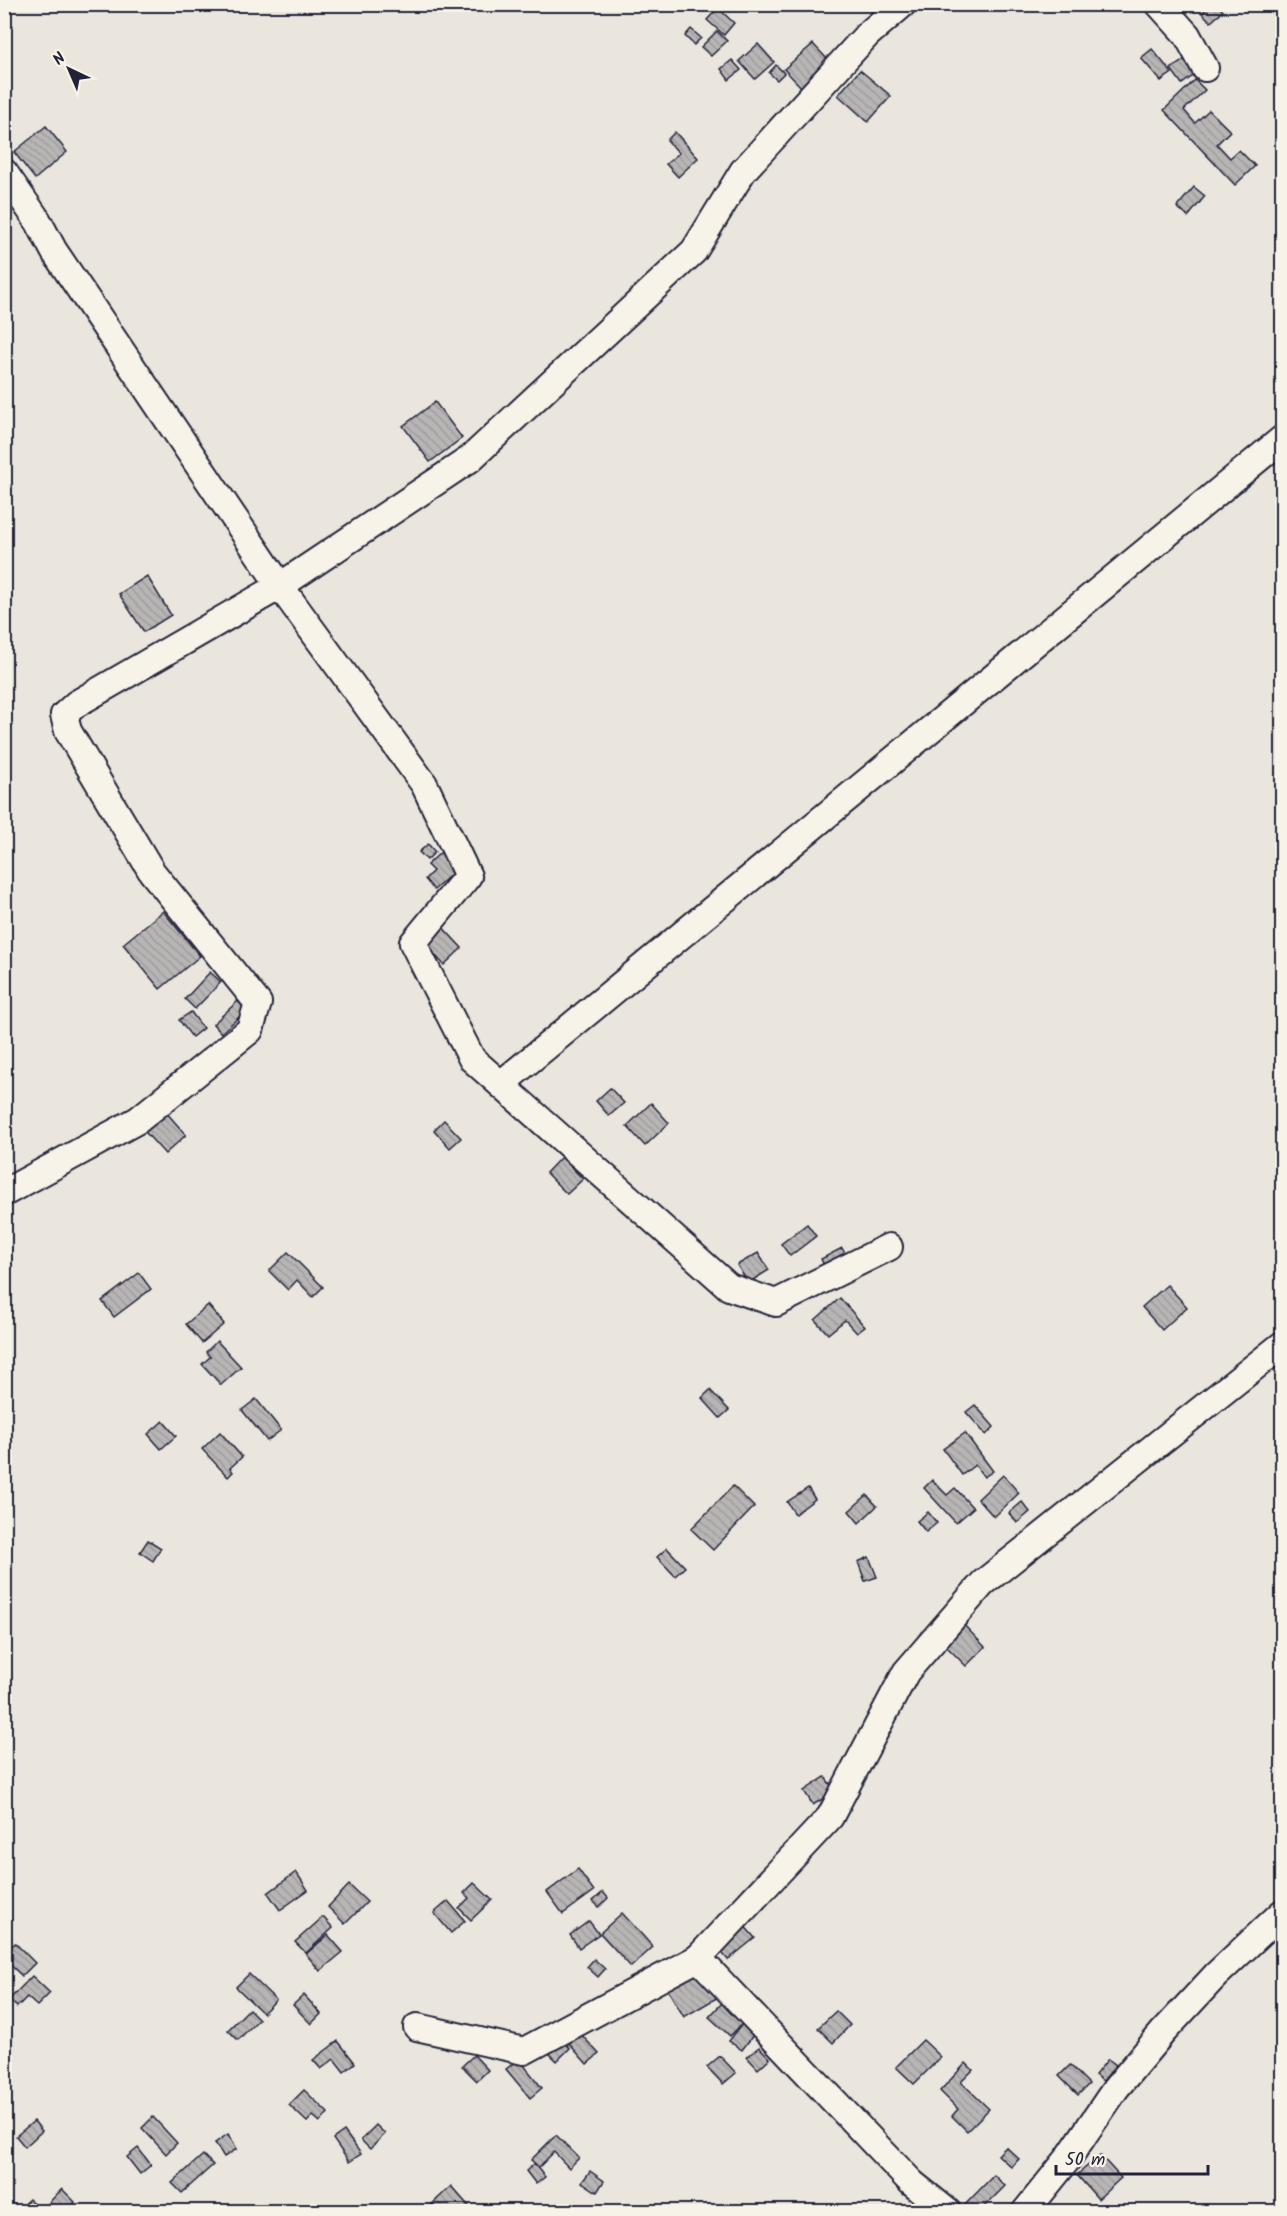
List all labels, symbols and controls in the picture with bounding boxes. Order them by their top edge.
north arrow [39,39,99,99]
text: N [47,47,72,72]
scale bar [1056,2138,1208,2176]
text: 50 m [1065,2146,1105,2175]

